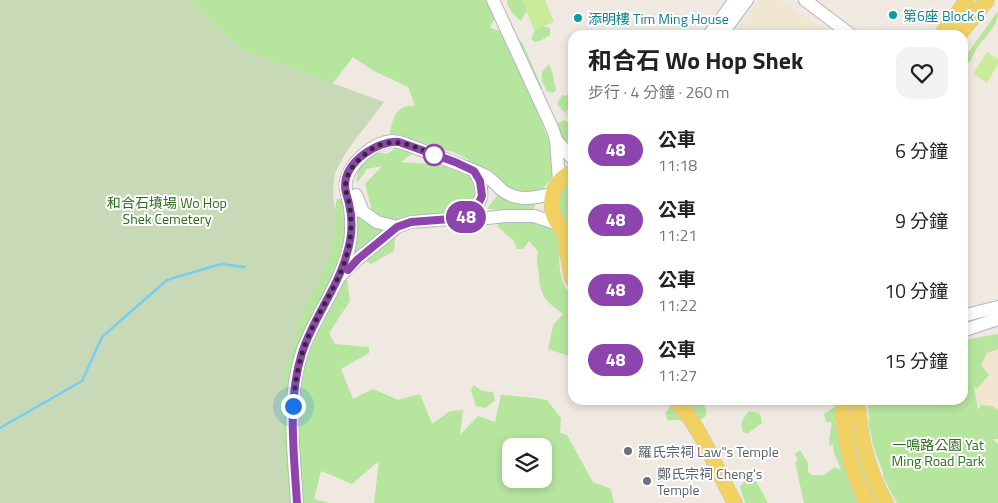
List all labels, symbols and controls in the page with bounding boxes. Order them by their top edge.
place label: 第6座 Block 6 [903,5,985,26]
place label: 添明樓 Tim Ming House [588,8,729,29]
marker: 第6座 Block 6 [887,9,899,21]
marker: 添明樓 Tim Ming House [572,12,584,24]
text: 和合石 Wo Hop Shek [588,42,803,78]
button: heart [896,47,948,99]
text: 步行 · 4 分鐘 · 260 m [588,80,729,104]
text: 公車 [658,124,696,153]
text: 48 [605,136,626,163]
text: 6 分鐘 [895,136,948,165]
unlabelled marker [423,144,445,166]
text: 11:18 [658,153,697,177]
park label: 和合石墳場 Wo Hop Shek Cemetery [107,192,227,229]
text: 公車 [658,194,696,223]
line badge: 48 [444,201,488,233]
text: 48 [456,203,476,230]
text: 48 [605,206,626,233]
text: 9 分鐘 [895,206,948,235]
text: 11:21 [658,223,697,247]
text: 公車 [658,264,696,293]
text: 48 [605,276,626,303]
text: 10 分鐘 [885,276,948,305]
text: 11:22 [658,293,697,317]
text: 公車 [658,334,696,363]
text: 48 [605,346,626,373]
text: 15 分鐘 [885,346,948,375]
text: 11:27 [658,363,697,387]
your location [281,394,306,419]
park label: 一鳴路公園 Yat Ming Road Park [892,434,985,471]
map controls [502,438,552,488]
button: layers [502,438,552,488]
place label: 羅氏宗祠 Law"s Temple [638,441,779,462]
marker: 羅氏宗祠 Law"s Temple [622,445,634,457]
place label: 鄭氏宗祠 Cheng's Temple [657,463,762,500]
marker: 鄭氏宗祠 Cheng's Temple [641,475,653,487]

